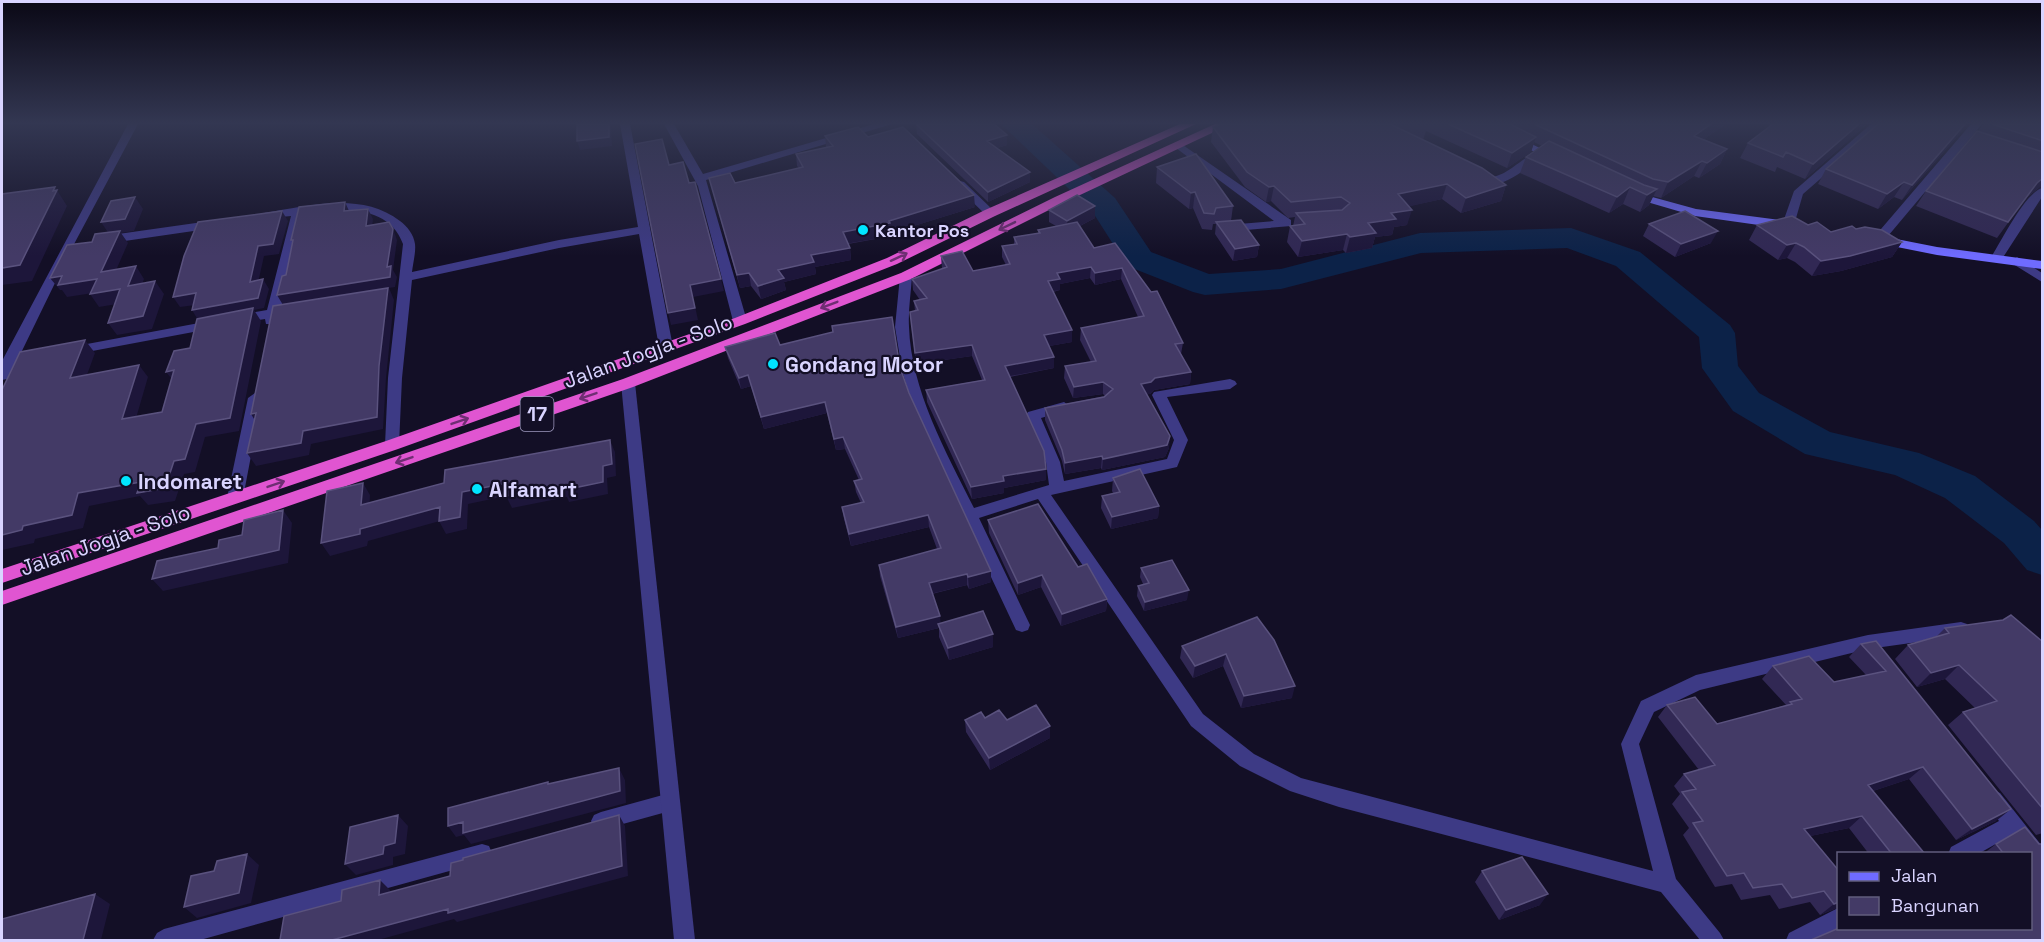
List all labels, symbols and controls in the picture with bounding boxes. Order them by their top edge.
place label: Kantor Pos [875,219,969,242]
one-way arrow [998,220,1016,232]
marker: Kantor Pos [856,223,870,237]
one-way arrow [889,251,907,263]
one-way arrow [821,301,839,312]
street label: Jalan Jogja - Solo [560,308,736,394]
place label: Gondang Motor [785,351,943,378]
marker: Gondang Motor [766,357,780,371]
one-way arrow [579,392,598,403]
road number: 17 [520,397,554,431]
one-way arrow [450,414,469,425]
one-way arrow [395,455,413,466]
place label: Indomaret [138,468,242,495]
marker: Indomaret [119,474,133,488]
place label: Alfamart [489,476,577,503]
one-way arrow [266,477,285,488]
marker: Alfamart [470,482,484,496]
street label: Jalan Jogja - Solo [16,498,194,582]
legend [1837,852,2032,930]
text: Jalan [1891,864,1937,887]
text: Bangunan [1891,894,1979,917]

